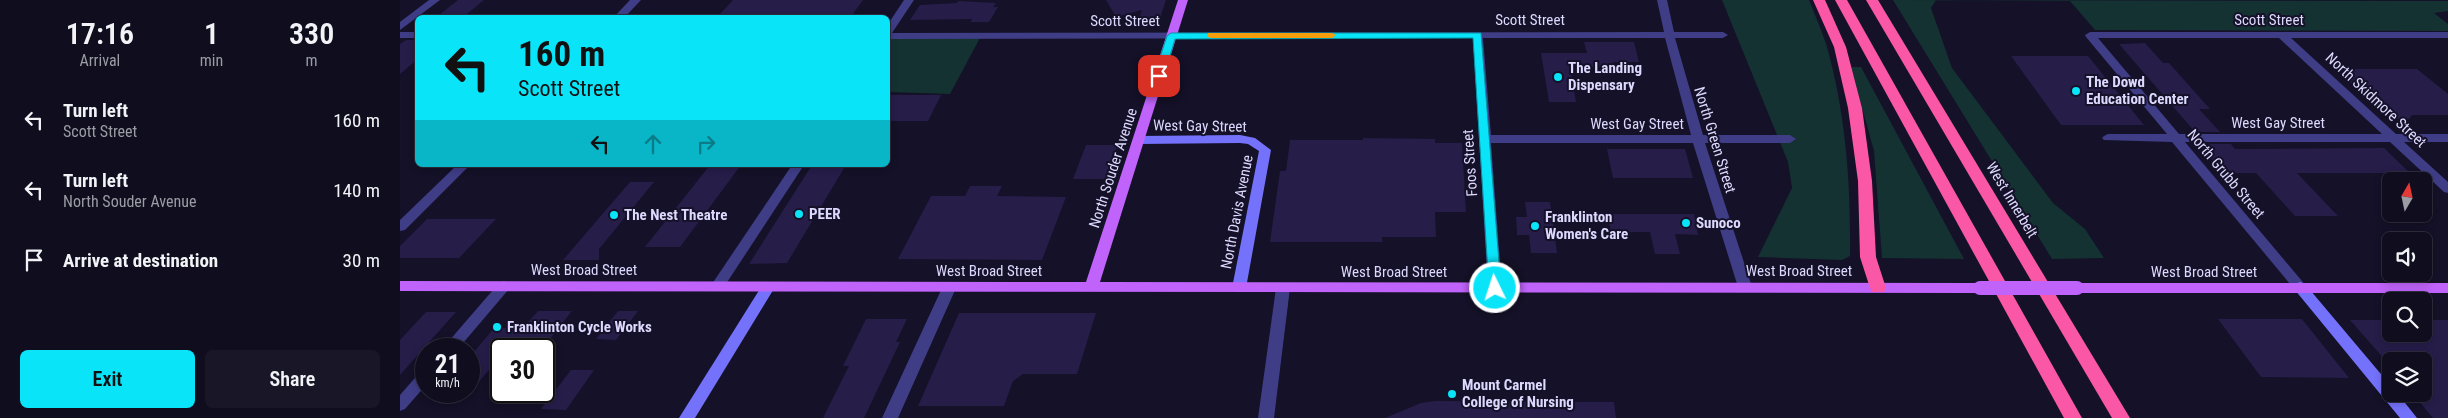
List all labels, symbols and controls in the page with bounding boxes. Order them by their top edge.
street label: Scott Street [1495,11,1565,29]
street label: Scott Street [2234,11,2304,29]
street label: Scott Street [1090,12,1160,30]
text: 17:16 [66,16,134,51]
text: 1 [204,16,219,51]
text: 330 [289,16,334,51]
text: 160 m [518,34,605,75]
icon: left [435,35,500,100]
street label: North Skidmore Street [2322,49,2430,151]
text: Arrival [80,51,120,70]
text: min [200,51,223,70]
text: m [306,51,318,70]
pin [1138,55,1180,97]
place label: The Landing Dispensary [1568,59,1642,94]
icon: arrive [1145,62,1173,90]
marker: The Landing Dispensary [1552,71,1564,83]
place label: The Dowd Education Center [2086,73,2189,108]
text: Scott Street [518,76,620,101]
street label: North Green Street [1690,85,1740,195]
marker: The Dowd Education Center [2070,85,2082,97]
text: Turn left [63,99,128,122]
icon: left [20,106,48,134]
street label: North Souder Avenue [1085,106,1141,230]
text: 160 m [333,109,380,132]
street label: West Gay Street [2231,114,2325,132]
street label: West Gay Street [1590,115,1684,133]
street label: West Gay Street [1153,116,1247,136]
text: Scott Street [63,122,137,141]
street label: North Grubb Street [2183,126,2269,222]
street label: Foos Street [1459,129,1481,197]
icon: left [586,130,614,158]
icon: ahead [639,130,667,158]
icon: right [692,130,720,158]
street label: North Davis Avenue [1217,153,1257,271]
street label: West Innerbelt [1982,159,2042,241]
text: Turn left [63,169,128,192]
north arrow [2382,172,2432,222]
map controls [2382,172,2432,402]
icon: left [20,176,48,204]
text: 140 m [333,179,380,202]
text: North Souder Avenue [63,192,196,211]
place label: PEER [809,205,841,223]
place label: The Nest Theatre [624,206,727,224]
marker: PEER [793,208,805,220]
place label: Franklinton Women's Care [1545,208,1628,243]
marker: The Nest Theatre [608,209,620,221]
place label: Sunoco [1696,214,1741,232]
marker: Sunoco [1680,217,1692,229]
marker: Franklinton Women's Care [1529,220,1541,232]
button: sound [2382,232,2432,282]
icon: arrive [20,246,48,274]
text: Arrive at destination [63,249,218,272]
text: 30 m [343,249,380,272]
street label: West Broad Street [531,261,637,279]
position arrow [1468,261,1520,313]
street label: West Broad Street [936,262,1042,280]
street label: West Broad Street [1746,262,1852,280]
street label: West Broad Street [1341,263,1447,281]
street label: West Broad Street [2151,263,2257,281]
button: search [2382,292,2432,342]
place label: Franklinton Cycle Works [507,318,652,336]
marker: Franklinton Cycle Works [491,321,503,333]
speed limit sign: 30 [490,338,555,403]
button: Exit [20,350,195,408]
button: Share [205,350,380,408]
text: 21 [435,350,460,379]
button: layers [2382,352,2432,402]
text: km/h [435,376,460,390]
place label: Mount Carmel College of Nursing [1462,376,1574,411]
marker: Mount Carmel College of Nursing [1446,388,1458,400]

